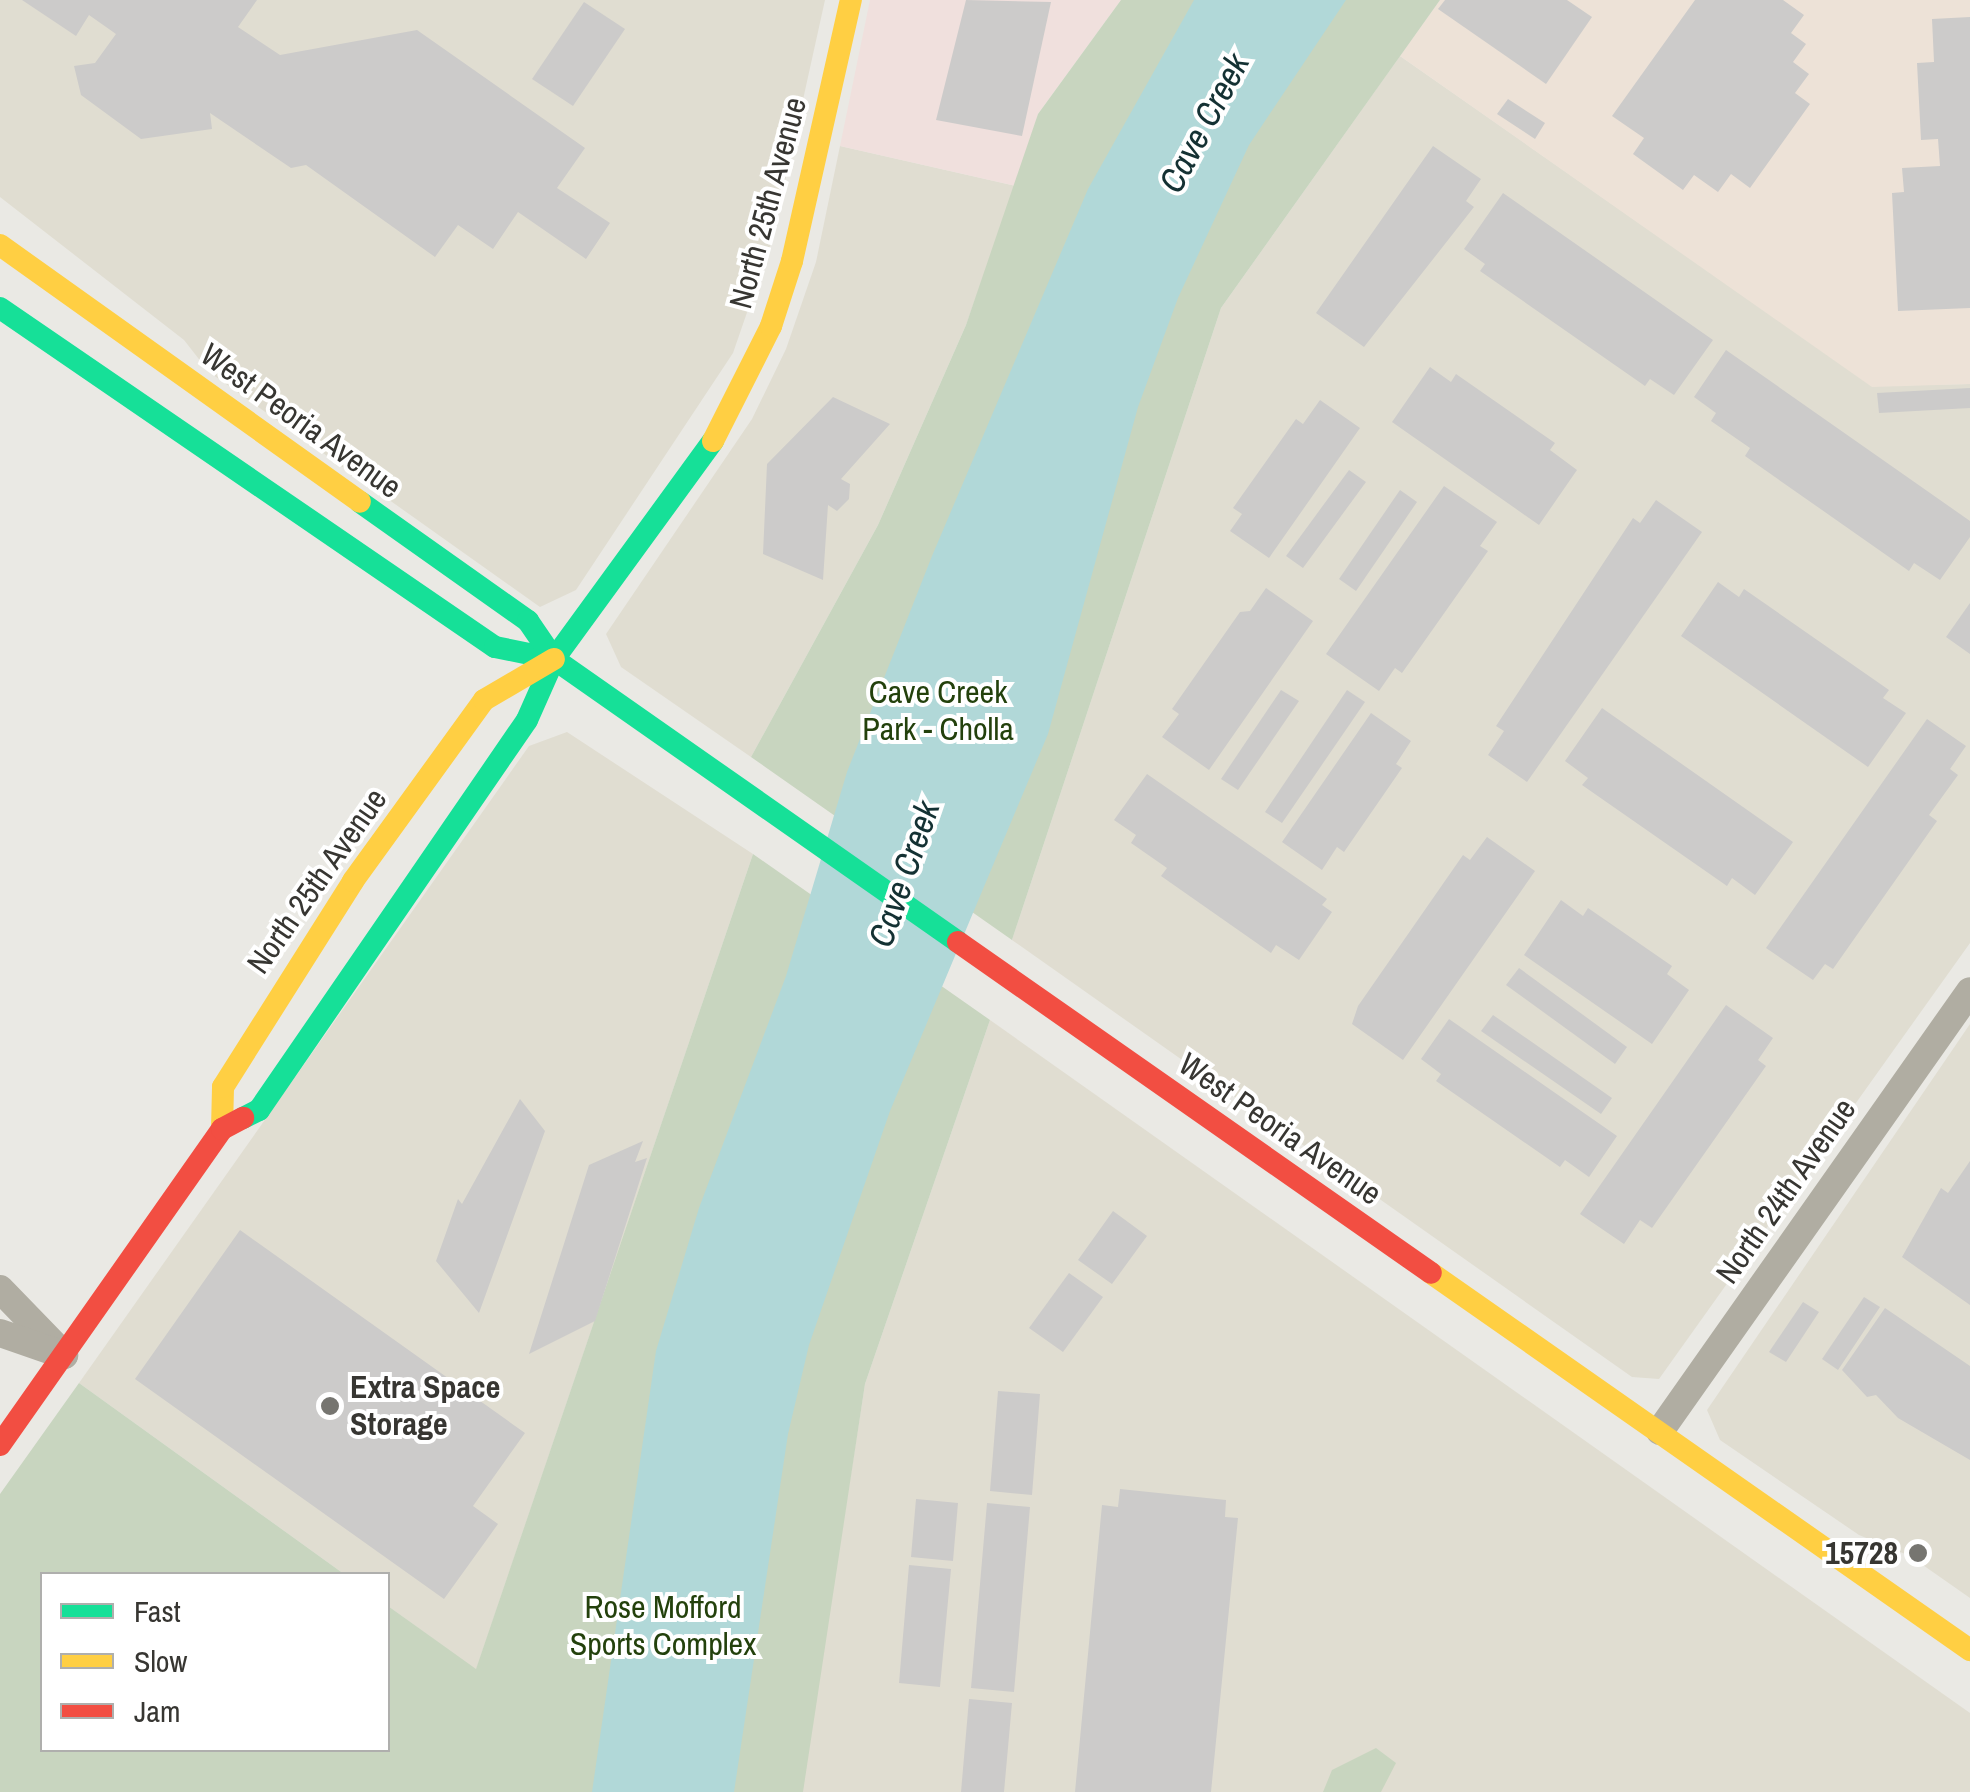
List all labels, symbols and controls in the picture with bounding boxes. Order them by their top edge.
water label: Cave Creek [1150,46,1258,200]
street label: North 25th Avenue [721,93,815,313]
street label: West Peoria Avenue [193,335,409,507]
park label: Cave Creek Park - Cholla [862,674,1014,749]
street label: North 25th Avenue [239,781,395,981]
water label: Cave Creek [859,796,949,952]
street label: West Peoria Avenue [1171,1045,1389,1213]
street label: North 24th Avenue [1708,1091,1864,1291]
place label: Extra Space Storage [350,1369,500,1444]
marker: Extra Space Storage [319,1395,341,1417]
place label: 15728 [1825,1534,1898,1572]
marker: 15728 [1907,1542,1929,1564]
legend [40,1572,390,1752]
park label: Rose Mofford Sports Complex [570,1589,756,1664]
text: Fast [134,1591,181,1631]
text: Slow [134,1641,187,1681]
text: Jam [134,1691,180,1731]

